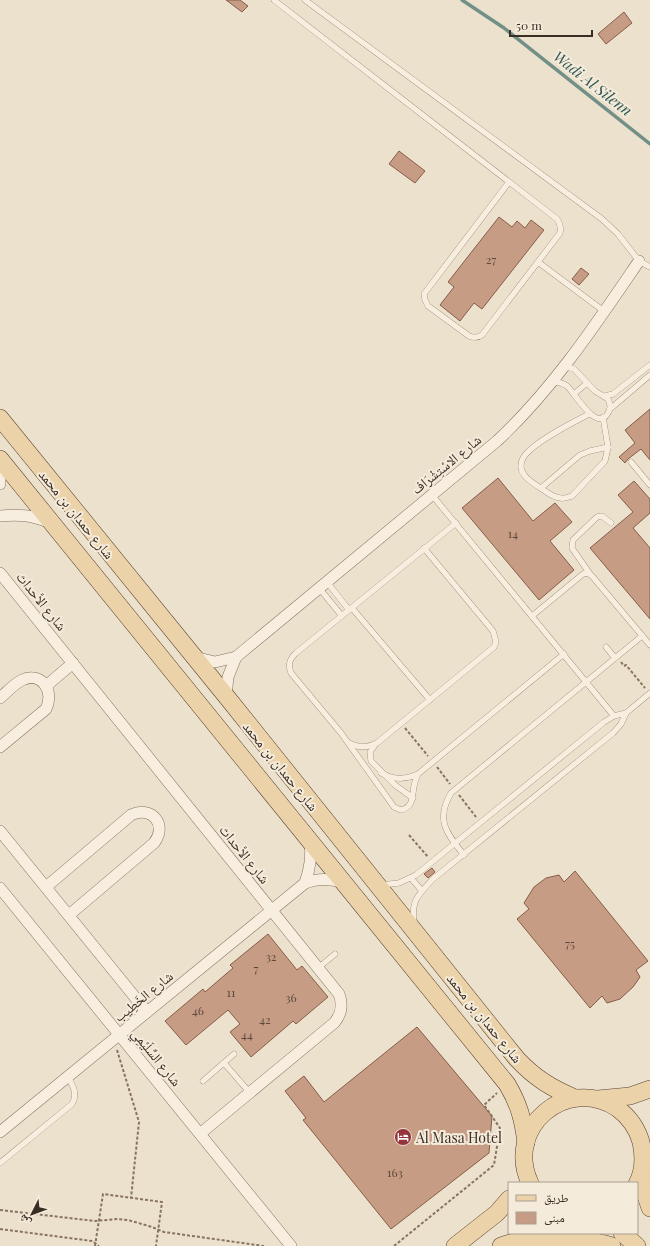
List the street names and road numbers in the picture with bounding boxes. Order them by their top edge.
street label: شارع الاسْتِشْرَاف [407,430,486,499]
street label: شارع حمدان بن محمد [34,465,119,563]
street label: شارع الأحداث [12,568,72,635]
street label: شارع حمدان بن محمد [238,717,323,815]
street label: شارع الأحداث [215,821,275,888]
street label: شارع الخَطِيب [109,966,177,1027]
street label: شارع حمدان بن محمد [442,969,527,1067]
street label: شارع السِّلَيْمِي [126,1024,186,1092]

